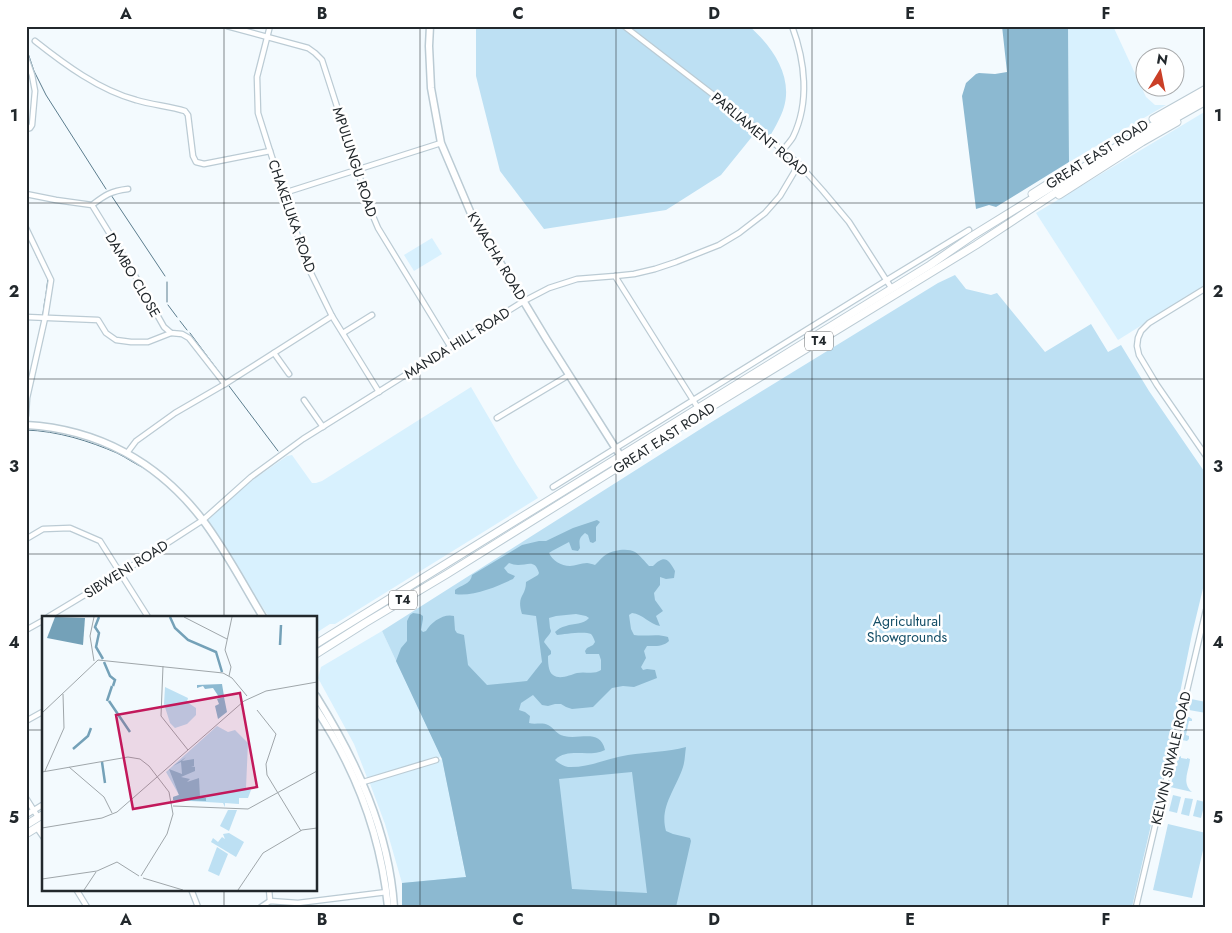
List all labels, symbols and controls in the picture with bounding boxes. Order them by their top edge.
text: A [119,2,132,25]
text: B [317,2,327,25]
text: C [512,2,524,25]
text: D [708,2,720,25]
text: E [905,2,915,25]
text: F [1102,2,1110,25]
north arrow [1134,48,1184,98]
text: N [1155,48,1169,70]
street label: PARLIAMENT ROAD [707,88,813,180]
text: 1 [10,104,18,127]
street label: MPULUNGU ROAD [328,104,382,220]
text: 1 [1214,104,1222,127]
street label: GREAT EAST ROAD [1042,114,1152,194]
street label: CHAKELUKA ROAD [263,157,321,275]
street label: KWACHA ROAD [463,208,531,304]
street label: DAMBO CLOSE [101,229,165,321]
text: 2 [9,280,19,303]
text: 2 [1213,280,1223,303]
street label: MANDA HILL ROAD [400,302,514,384]
road number: T4 [805,332,833,351]
street label: GREAT EAST ROAD [609,398,719,478]
text: 3 [9,455,19,478]
text: 3 [1213,455,1223,478]
street label: SIBWENI ROAD [80,535,172,603]
road number: T4 [389,590,417,610]
park label: Agricultural Showgrounds [867,611,948,647]
inset map [42,616,318,890]
text: 4 [8,631,20,654]
text: 4 [1212,631,1224,654]
street label: KELVIN SIWALE ROAD [1146,689,1196,827]
text: 5 [9,806,19,829]
text: 5 [1213,806,1223,829]
text: A [119,908,132,931]
text: B [317,908,327,931]
text: C [512,908,524,931]
text: D [708,908,720,931]
text: E [905,908,915,931]
text: F [1102,908,1110,931]

